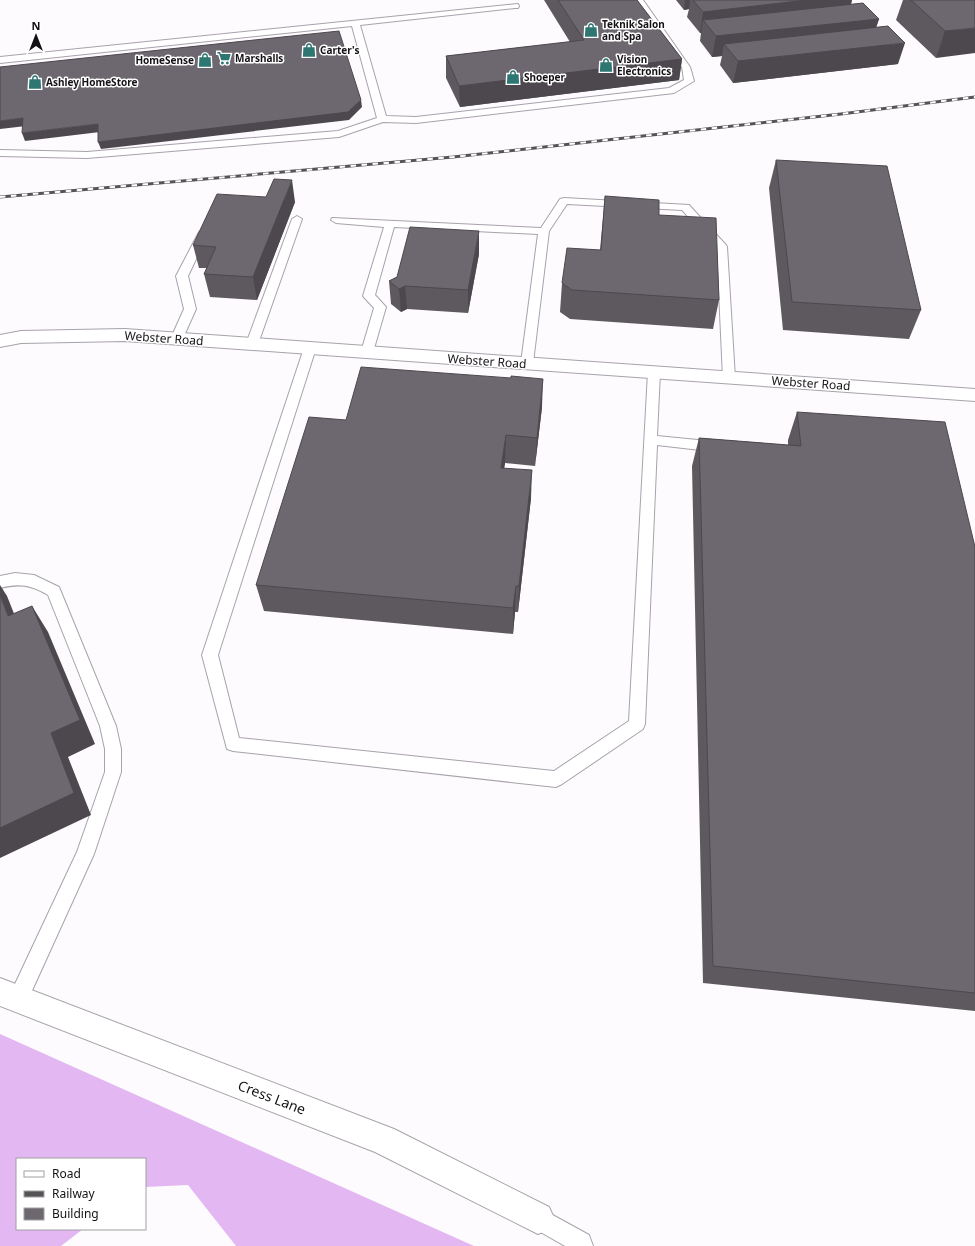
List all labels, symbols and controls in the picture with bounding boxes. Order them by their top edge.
north arrow [16,16,56,56]
place label: Teknik Salon and Spa [602,17,665,43]
text: N [32,18,40,33]
shop icon: Teknik Salon and Spa [583,22,599,38]
shop icon: Carter's [301,42,317,58]
place label: Carter's [320,43,359,57]
supermarket icon: Marshalls [216,50,232,66]
place label: Marshalls [235,51,283,65]
shop icon: HomeSense [197,52,213,68]
place label: Vision Electronics [617,52,671,78]
place label: HomeSense [135,53,194,67]
shop icon: Vision Electronics [598,57,614,73]
shop icon: Shoeper [505,69,521,85]
place label: Shoeper [524,70,566,84]
shop icon: Ashley HomeStore [27,74,43,90]
place label: Ashley HomeStore [46,75,137,89]
street label: Webster Road [124,327,204,349]
street label: Webster Road [447,350,527,372]
street label: Webster Road [771,372,851,394]
street label: Cress Lane [235,1075,309,1119]
legend [16,1158,146,1230]
text: Road [52,1165,81,1182]
text: Railway [52,1185,96,1202]
text: Building [52,1205,99,1222]

